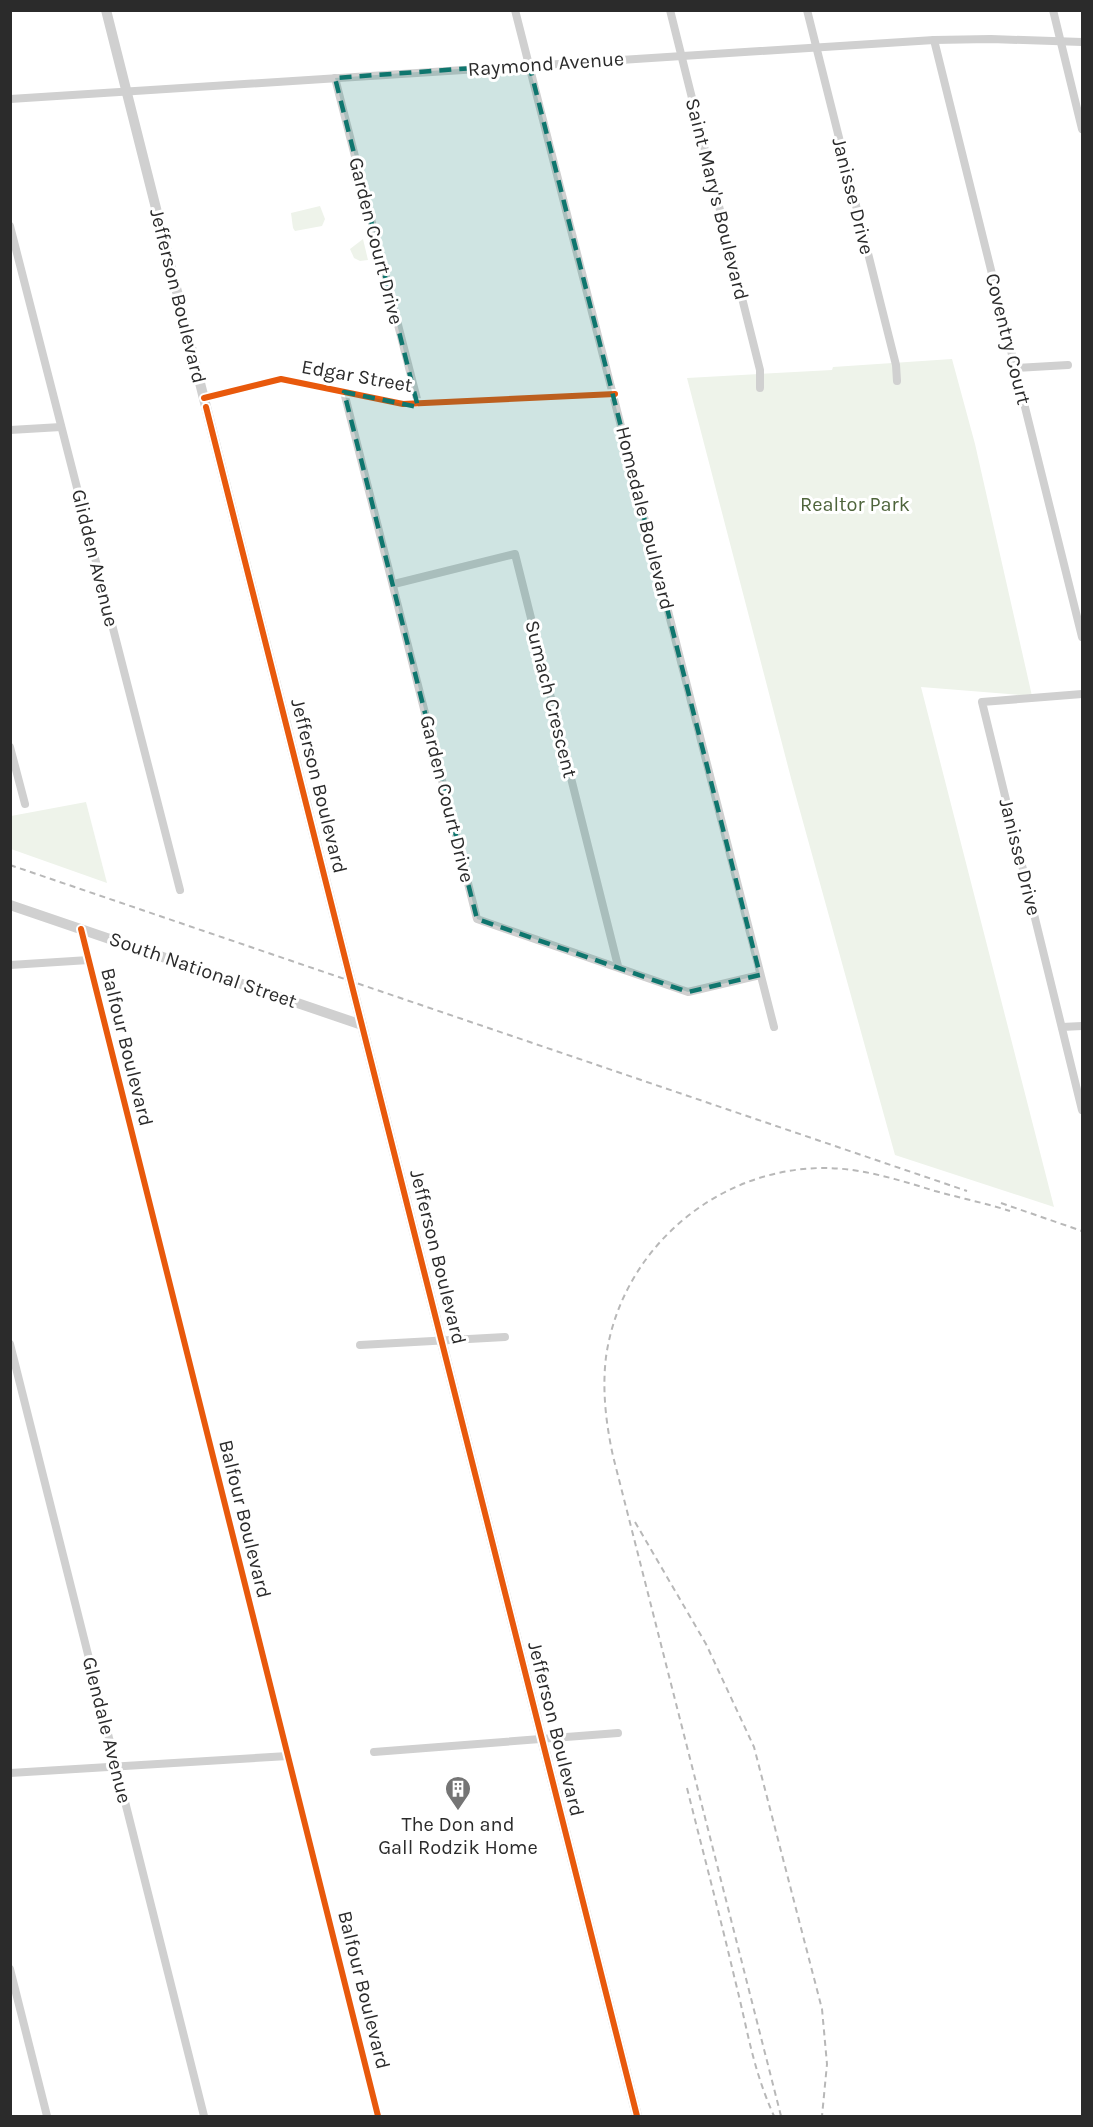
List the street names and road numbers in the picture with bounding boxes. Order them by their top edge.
street label: Raymond Avenue [467,47,625,81]
street label: Saint Mary's Boulevard [681,96,753,302]
street label: Janisse Drive [827,135,879,257]
street label: Garden Court Drive [344,155,408,327]
street label: Jefferson Boulevard [145,206,211,386]
street label: Coventry Court [981,271,1036,407]
street label: Edgar Street [300,355,415,397]
street label: Homedale Boulevard [611,424,679,612]
street label: Glidden Avenue [67,487,123,629]
street label: Sumach Crescent [520,618,582,781]
street label: Jefferson Boulevard [286,696,352,876]
street label: Garden Court Drive [415,713,479,885]
street label: Janisse Drive [994,796,1046,918]
street label: South National Street [106,927,300,1013]
street label: Balfour Boulevard [96,965,158,1129]
street label: Jefferson Boulevard [405,1167,471,1347]
street label: Balfour Boulevard [214,1437,276,1601]
street label: Jefferson Boulevard [523,1639,589,1819]
street label: Glendale Avenue [78,1654,136,1806]
street label: Balfour Boulevard [333,1908,395,2072]

